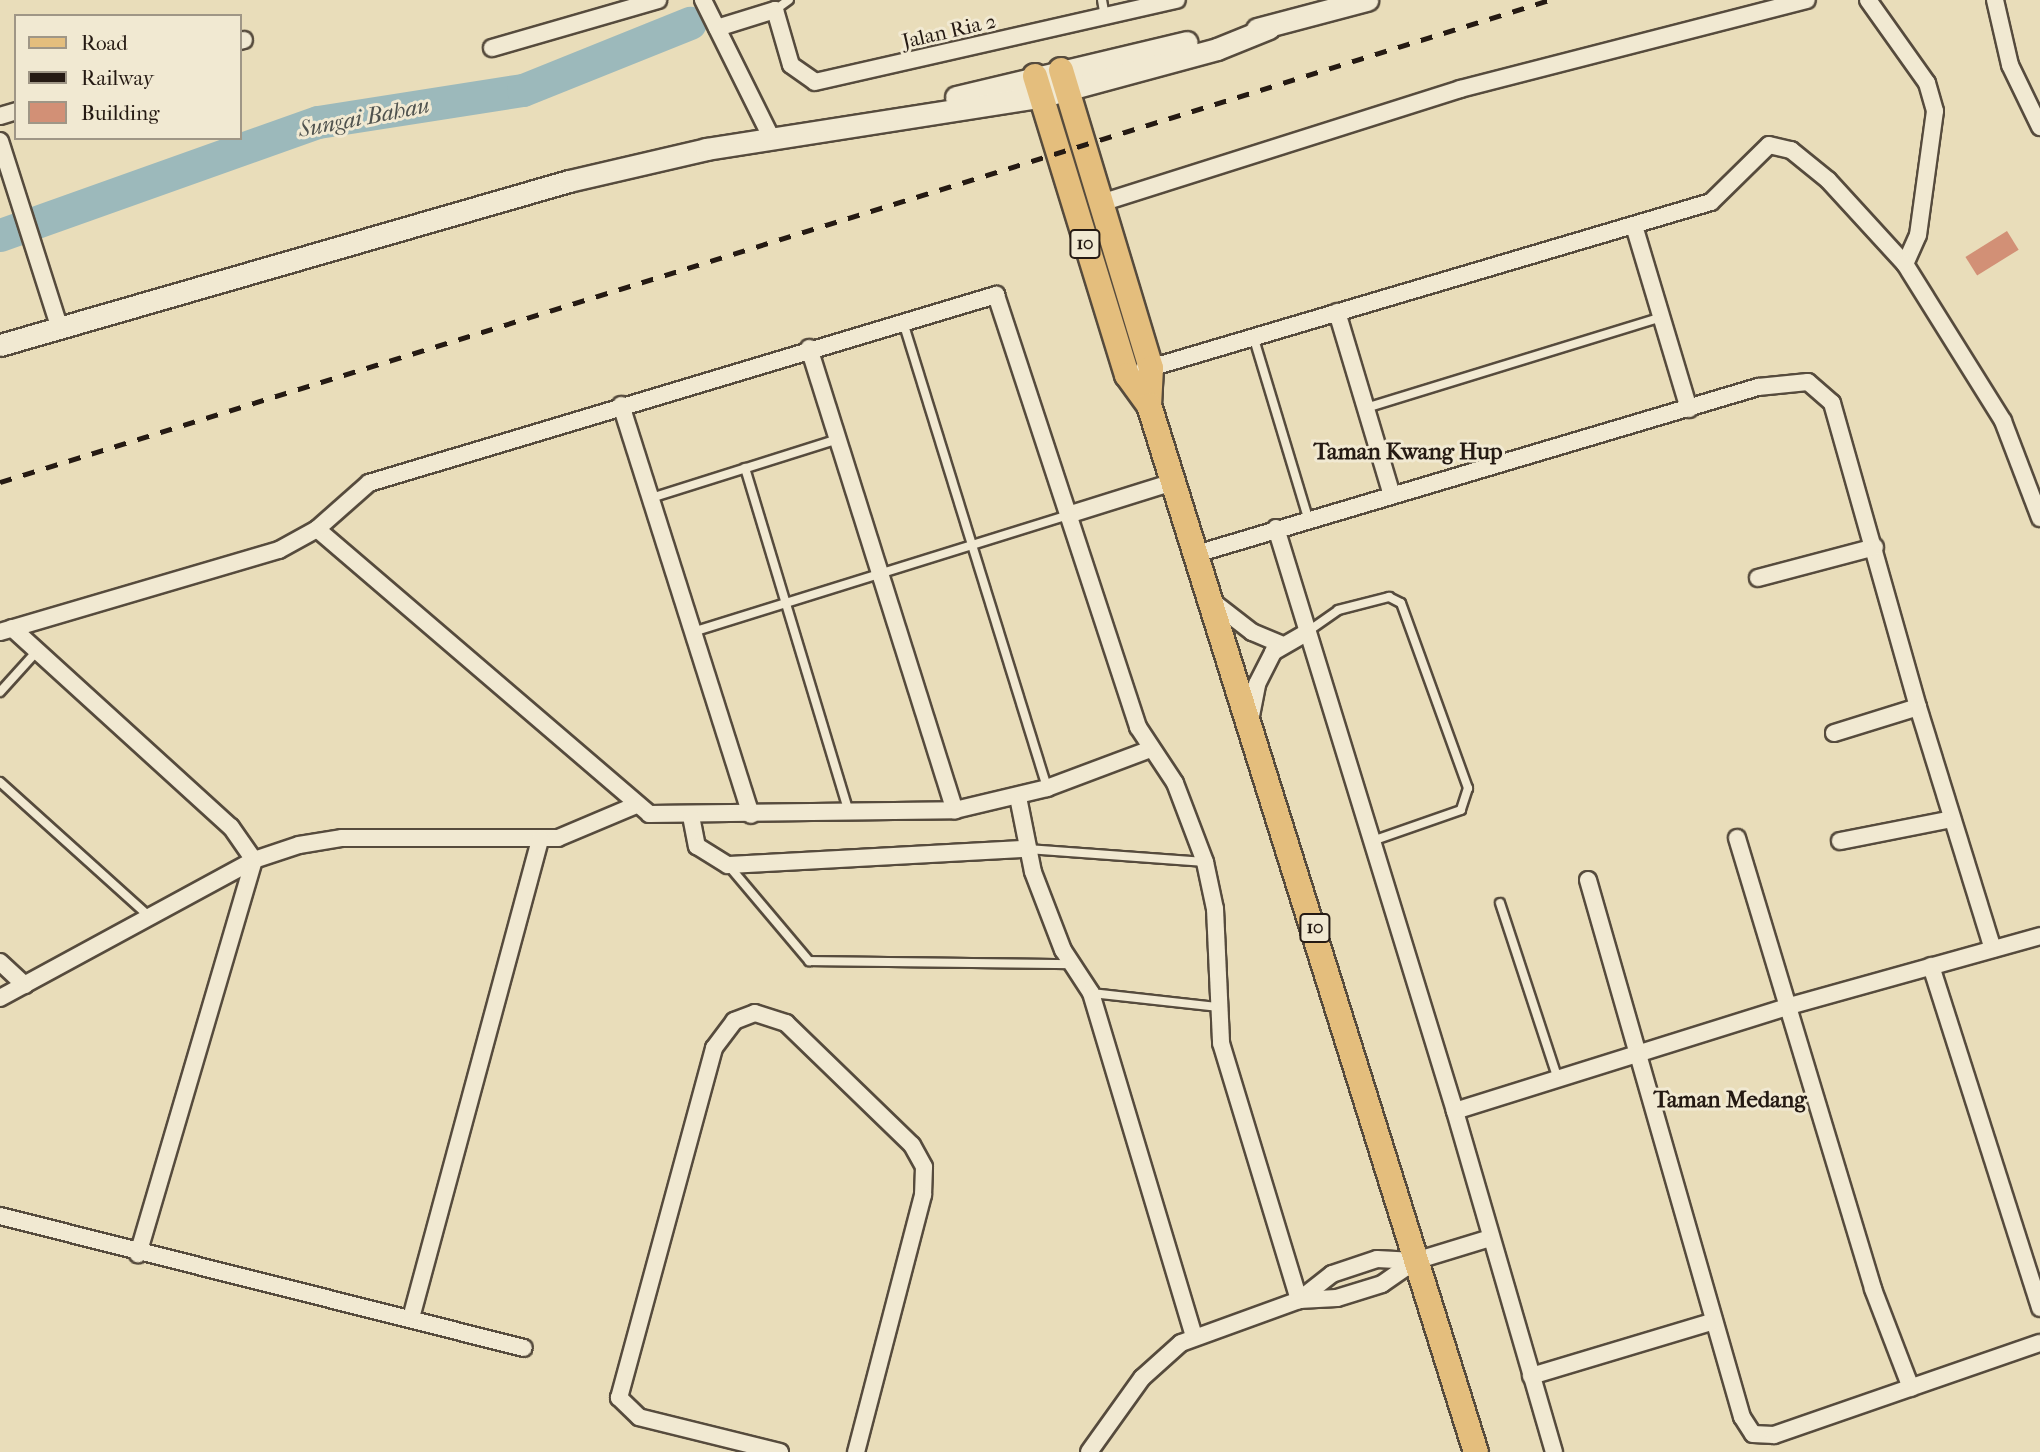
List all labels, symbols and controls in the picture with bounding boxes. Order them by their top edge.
street label: Jalan Ria 2 [899,8,999,54]
legend [14,14,242,140]
text: Road [81,31,128,55]
text: Railway [81,66,154,90]
water label: Sungai Bahau [296,92,432,144]
text: Building [81,101,159,125]
road number: 10 [1069,228,1101,260]
district label: Taman Kwang Hup [1313,438,1503,466]
road number: 10 [1299,912,1331,944]
district label: Taman Medang [1653,1086,1807,1114]

